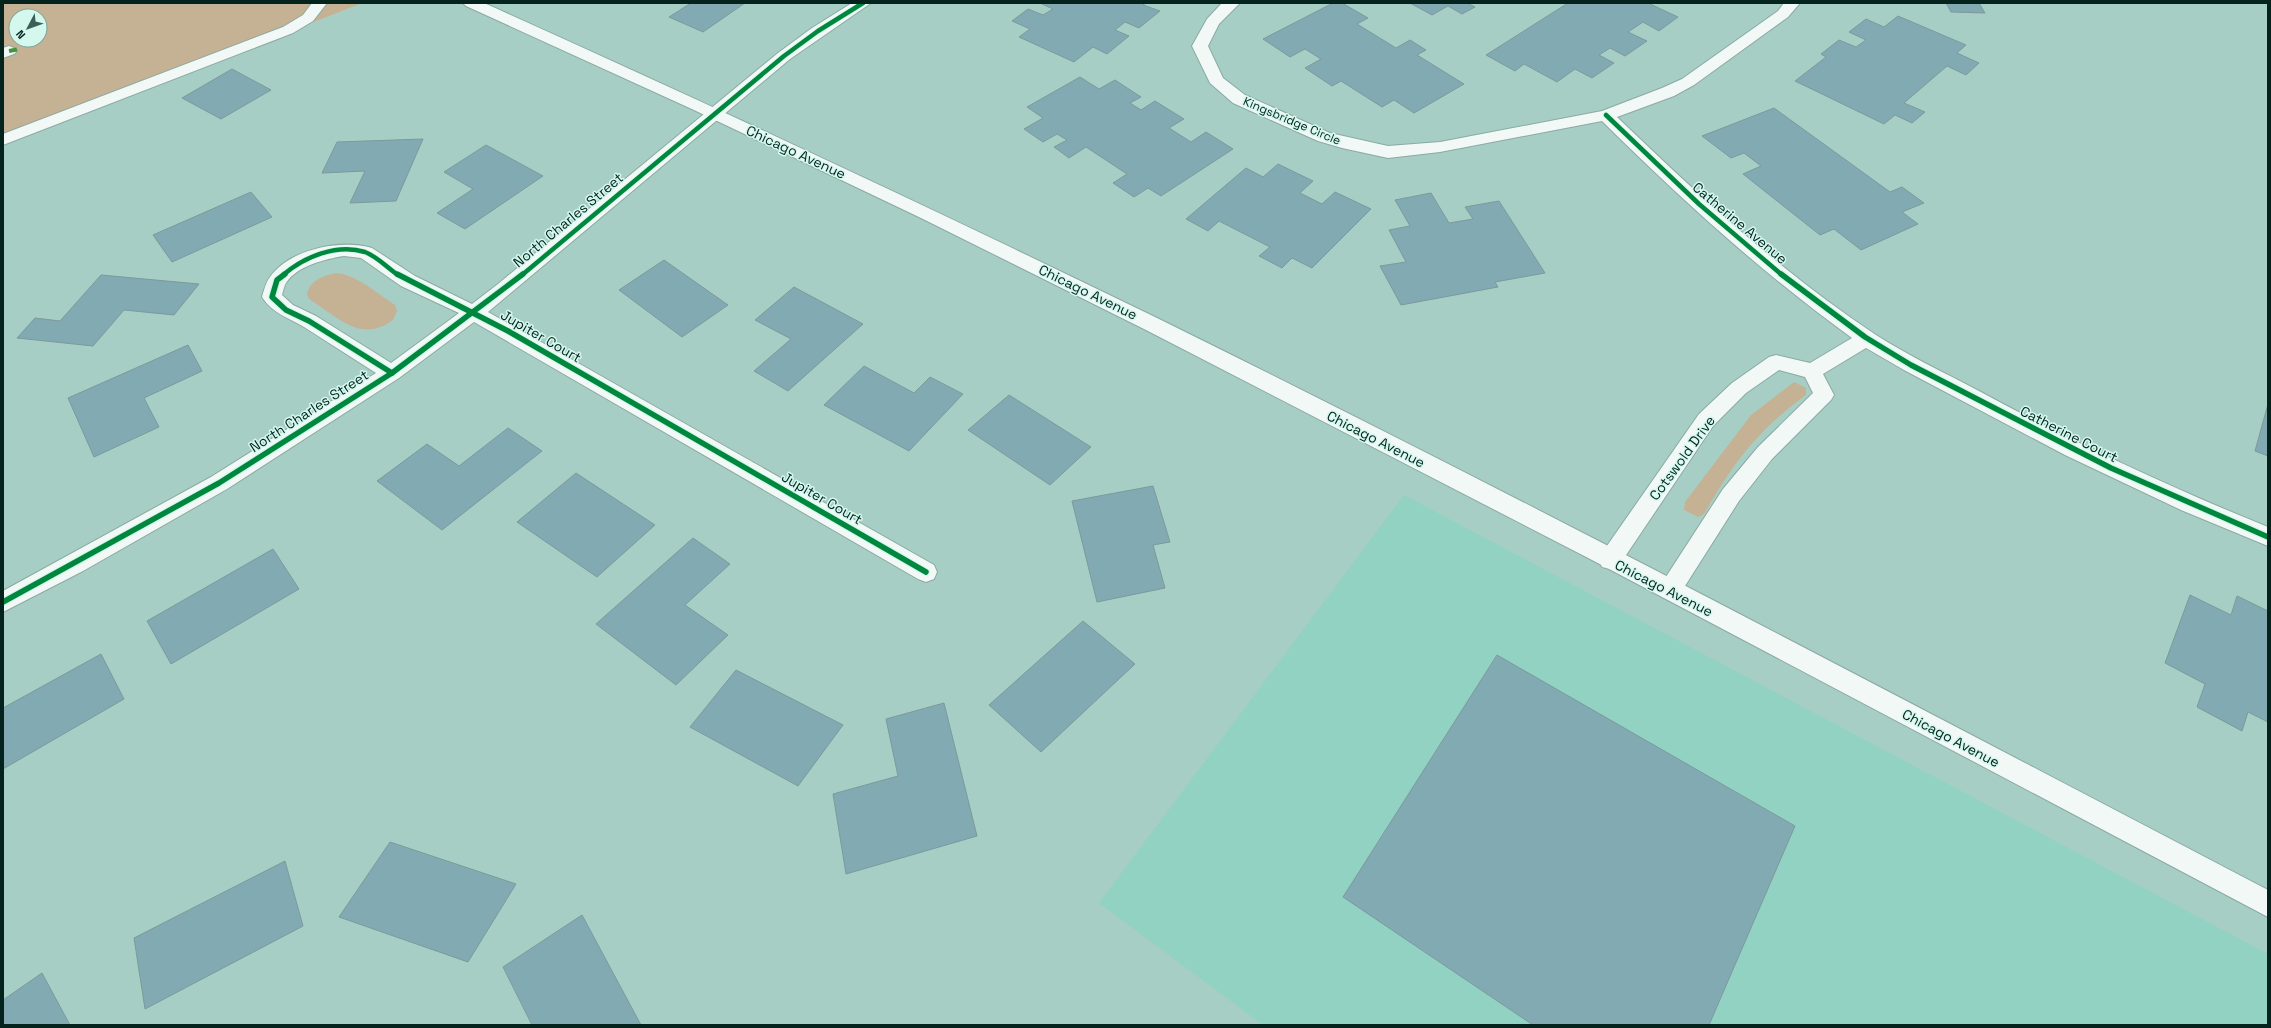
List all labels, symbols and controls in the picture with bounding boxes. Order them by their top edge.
north arrow [8,8,48,48]
text: N [13,27,28,42]
street label: Kingsbridge Circle [1241,93,1343,149]
street label: Chicago Avenue [743,121,849,183]
street label: North Charles Street [509,169,627,271]
street label: Catherine Avenue [1689,178,1791,268]
street label: Chicago Avenue [1036,260,1140,324]
street label: Jupiter Court [497,306,585,366]
street label: North Charles Street [246,366,372,456]
street label: Catherine Court [2017,402,2121,466]
street label: Chicago Avenue [1324,407,1428,471]
street label: Cotswold Drive [1645,412,1719,504]
street label: Jupiter Court [778,468,866,528]
street label: Chicago Avenue [1612,556,1716,620]
street label: Chicago Avenue [1899,705,2003,771]

